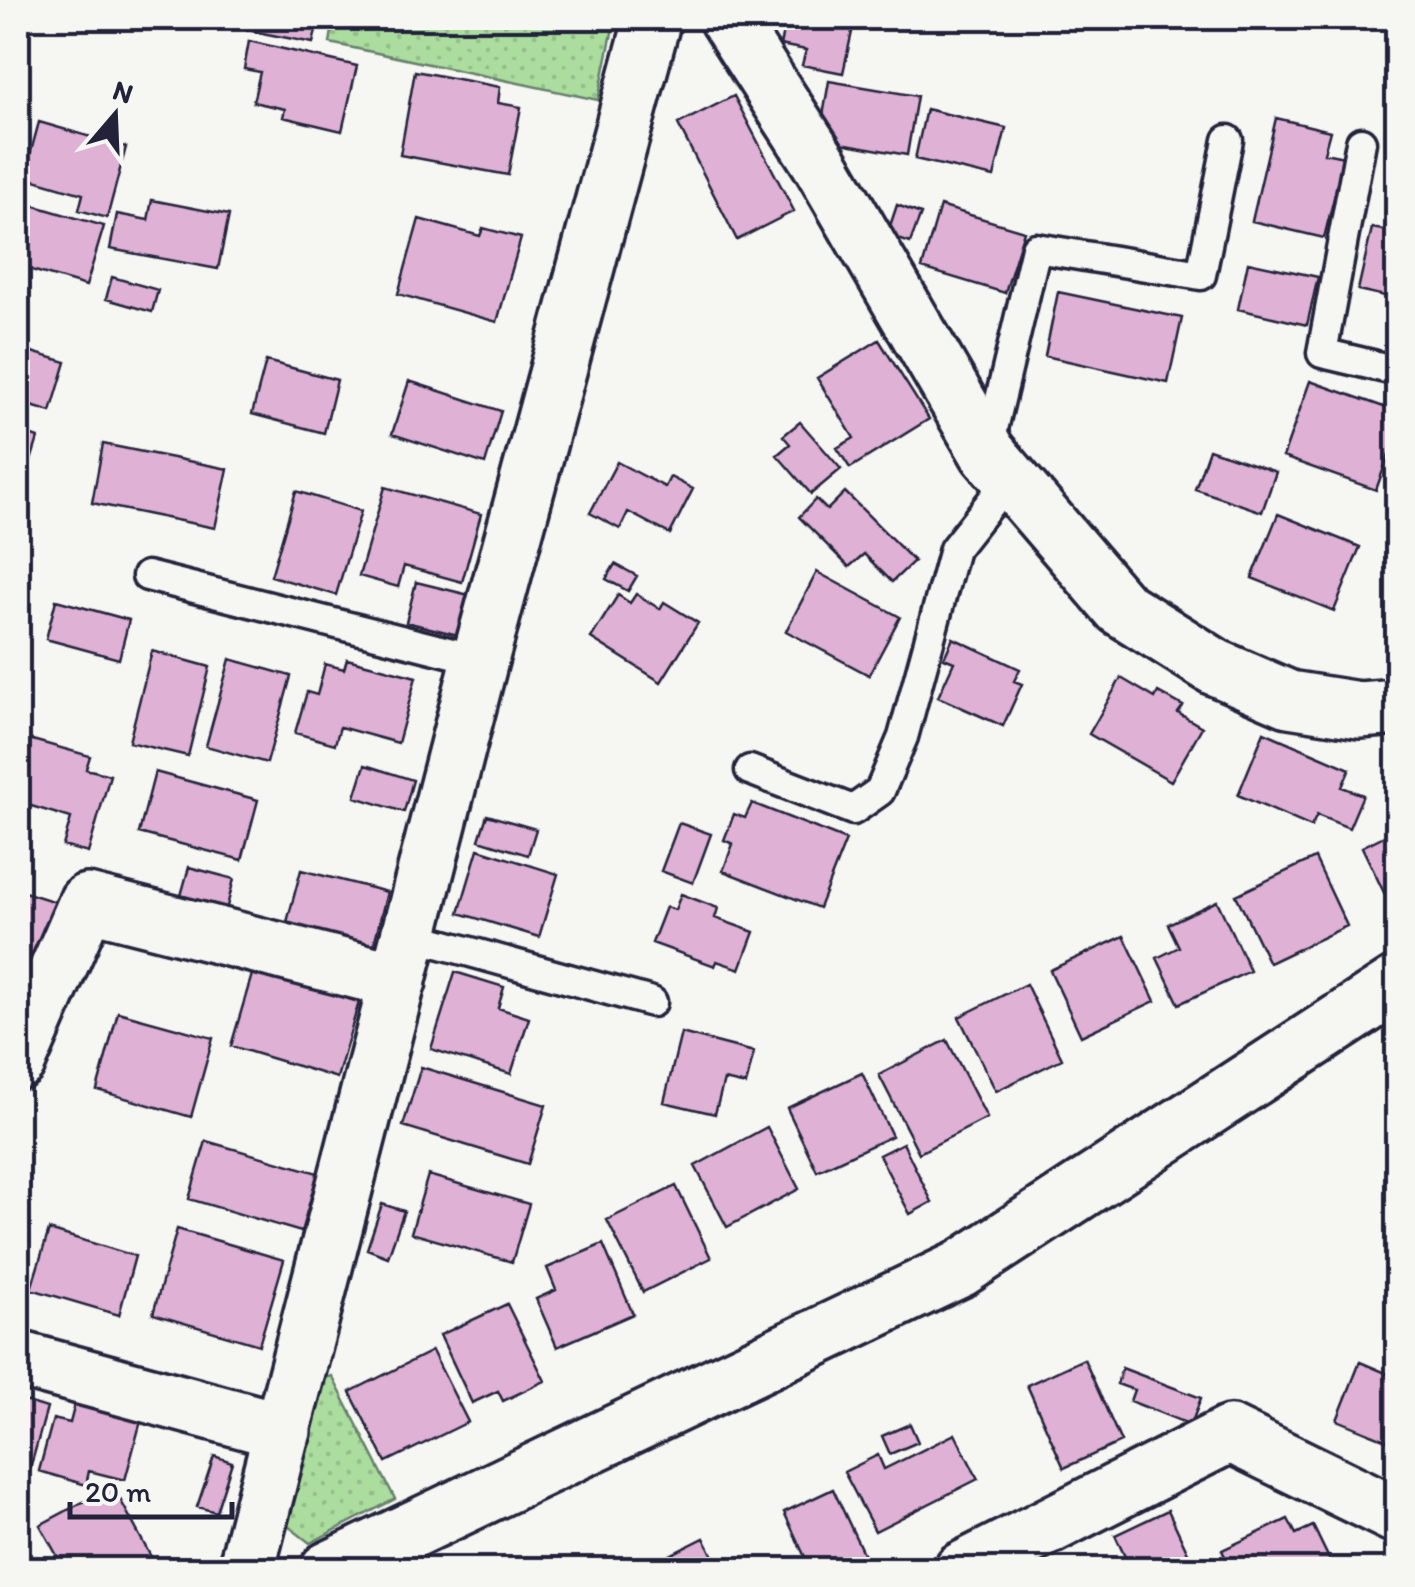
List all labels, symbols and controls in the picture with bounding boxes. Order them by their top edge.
north arrow [65,65,165,165]
text: N [109,72,138,111]
scale bar [70,1457,232,1519]
text: 20 m [85,1473,151,1510]

